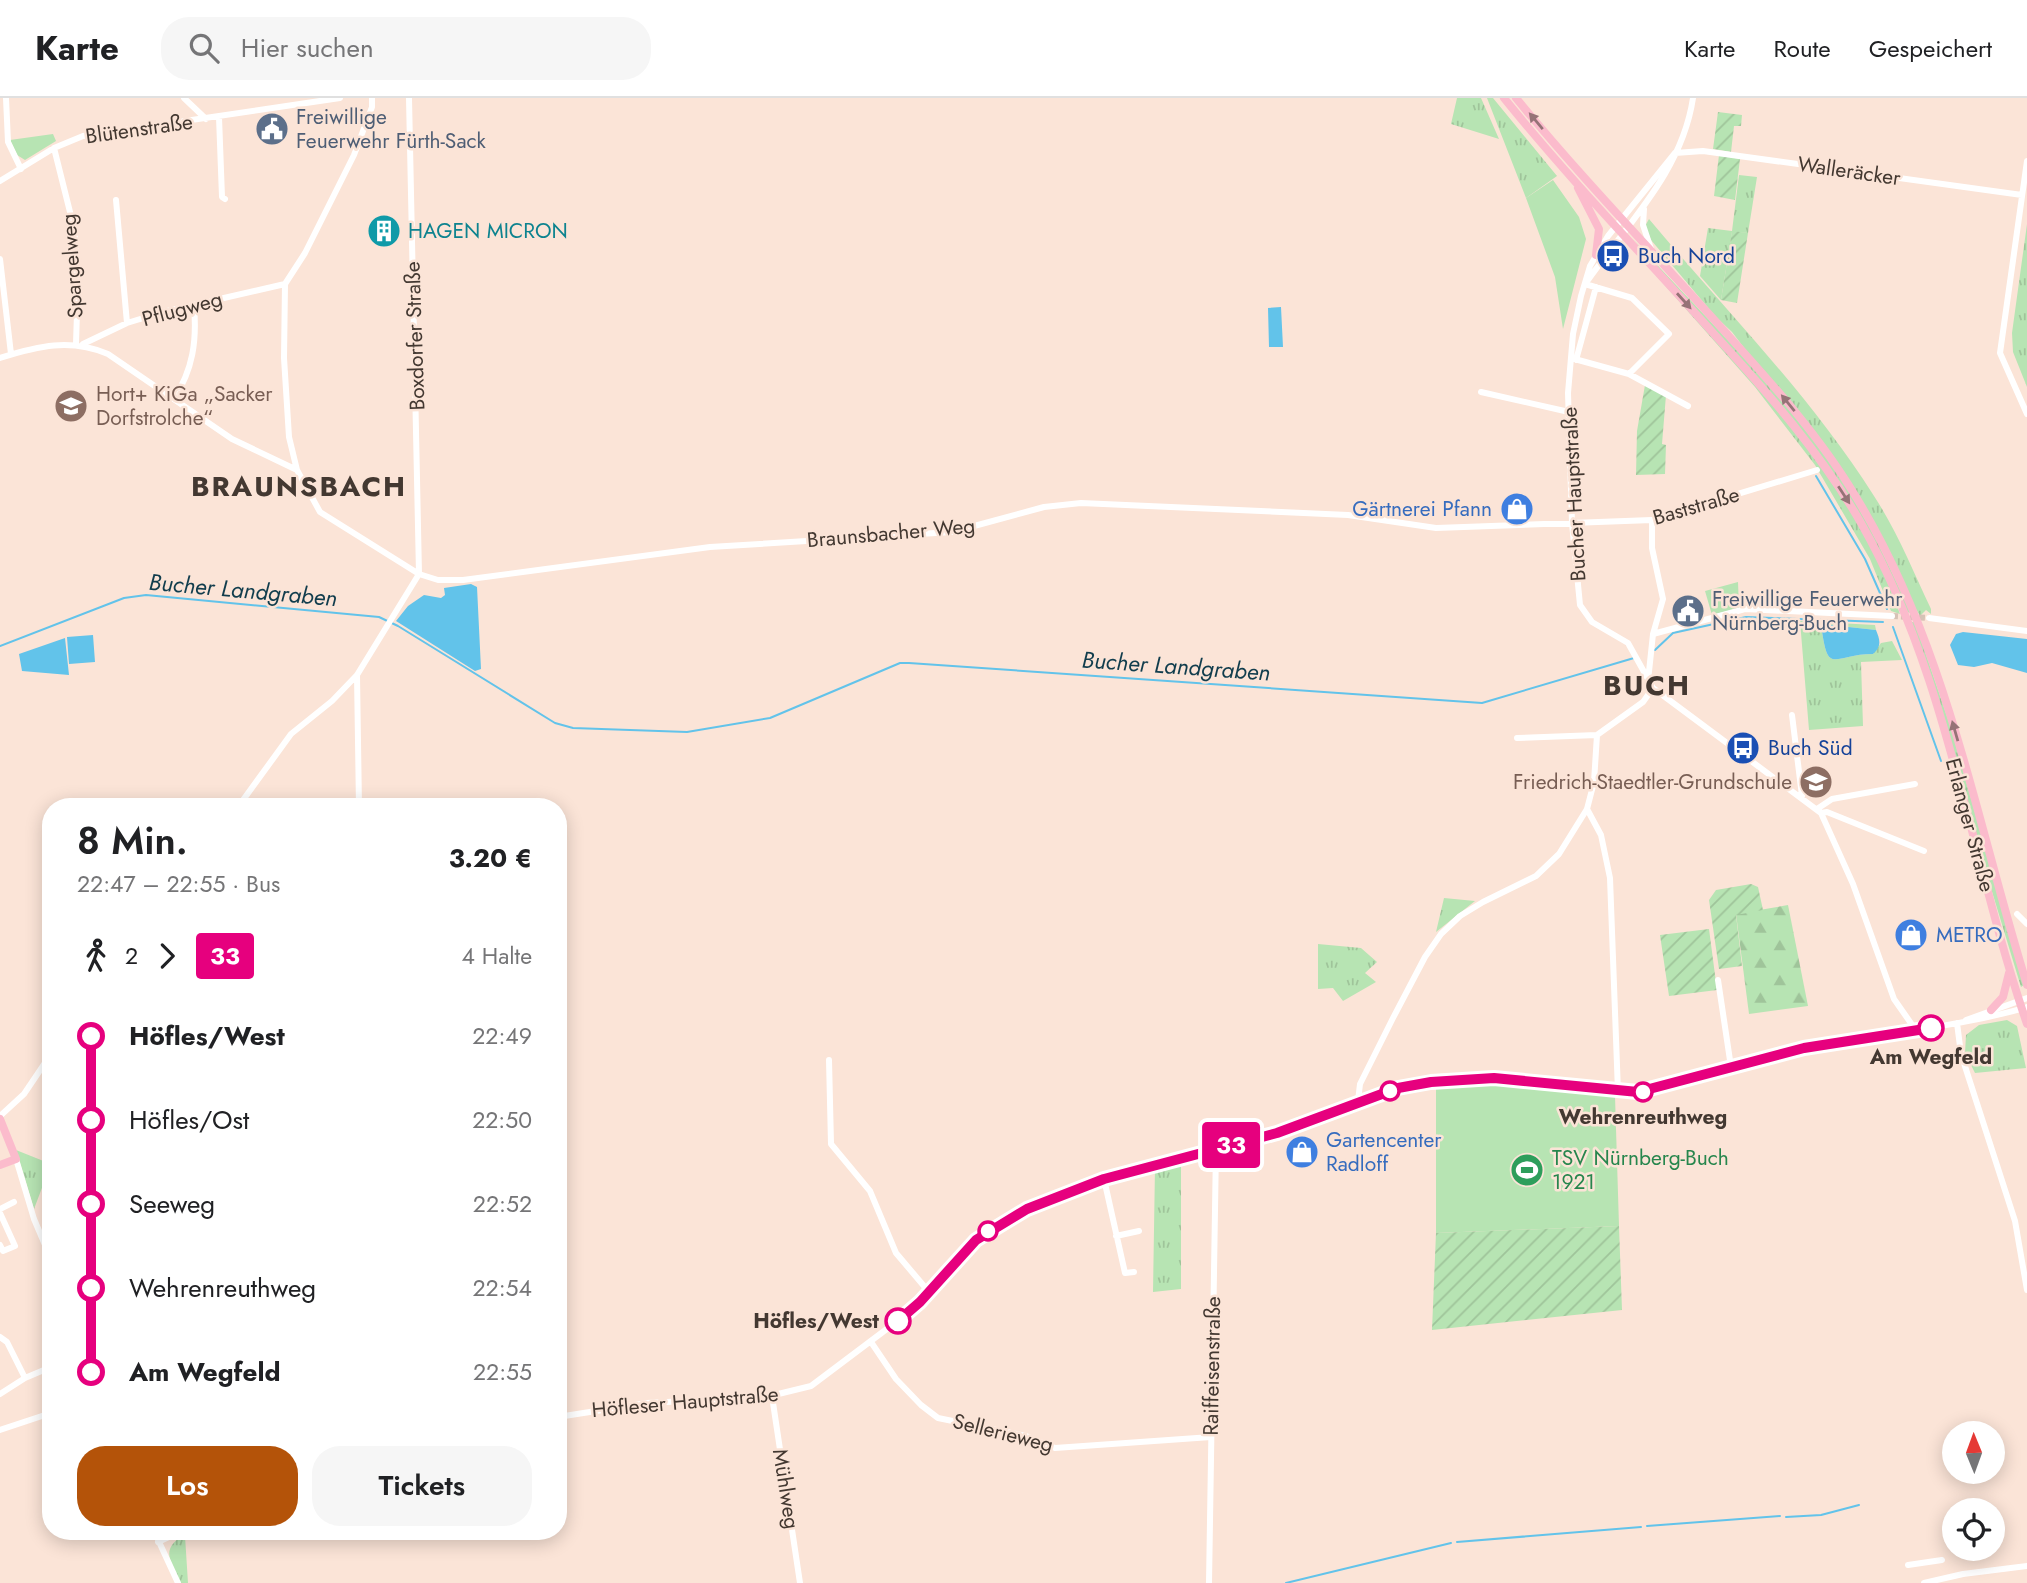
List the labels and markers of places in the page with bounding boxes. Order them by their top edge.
place label: Freiwillige Feuerwehr Fürth-Sack [296,102,487,156]
public building icon: Freiwillige Feuerwehr Fürth-Sack [253,110,291,148]
building icon: HAGEN MICRON [365,212,403,250]
place label: HAGEN MICRON [408,216,568,246]
bus stop icon: Buch Nord [1594,237,1632,275]
place label: Buch Nord [1638,241,1735,271]
place label: Hort+ KiGa „Sacker Dorfstrolche“ [96,379,273,433]
school or university icon: Hort+ KiGa „Sacker Dorfstrolche“ [52,387,90,425]
shop icon: Gärtnerei Pfann [1498,490,1536,528]
place label: Gärtnerei Pfann [1352,494,1492,524]
place label: Freiwillige Feuerwehr Nürnberg-Buch [1712,584,1903,638]
public building icon: Freiwillige Feuerwehr Nürnberg-Buch [1669,592,1707,630]
bus stop icon: Buch Süd [1724,729,1762,767]
place label: Buch Süd [1768,733,1853,763]
school or university icon: Friedrich-Staedtler-Grundschule [1797,763,1835,801]
place label: Friedrich-Staedtler-Grundschule [1513,767,1792,797]
shop icon: METRO [1892,916,1930,954]
place label: METRO [1936,920,2003,950]
marker: Am Wegfeld [1918,1015,1944,1041]
place label: Am Wegfeld [1869,1042,1992,1072]
unlabelled marker [1380,1081,1400,1101]
marker: Wehrenreuthweg [1633,1082,1653,1102]
place label: Wehrenreuthweg [1559,1102,1727,1132]
place label: Gartencenter Radloff [1326,1125,1442,1179]
shop icon: Gartencenter Radloff [1283,1133,1321,1171]
place label: TSV Nürnberg-Buch 1921 [1552,1143,1729,1197]
sports icon: TSV Nürnberg-Buch 1921 [1508,1151,1546,1189]
unlabelled marker [978,1221,998,1241]
place label: Höfles/West [753,1306,879,1336]
marker: Höfles/West [885,1308,911,1334]

